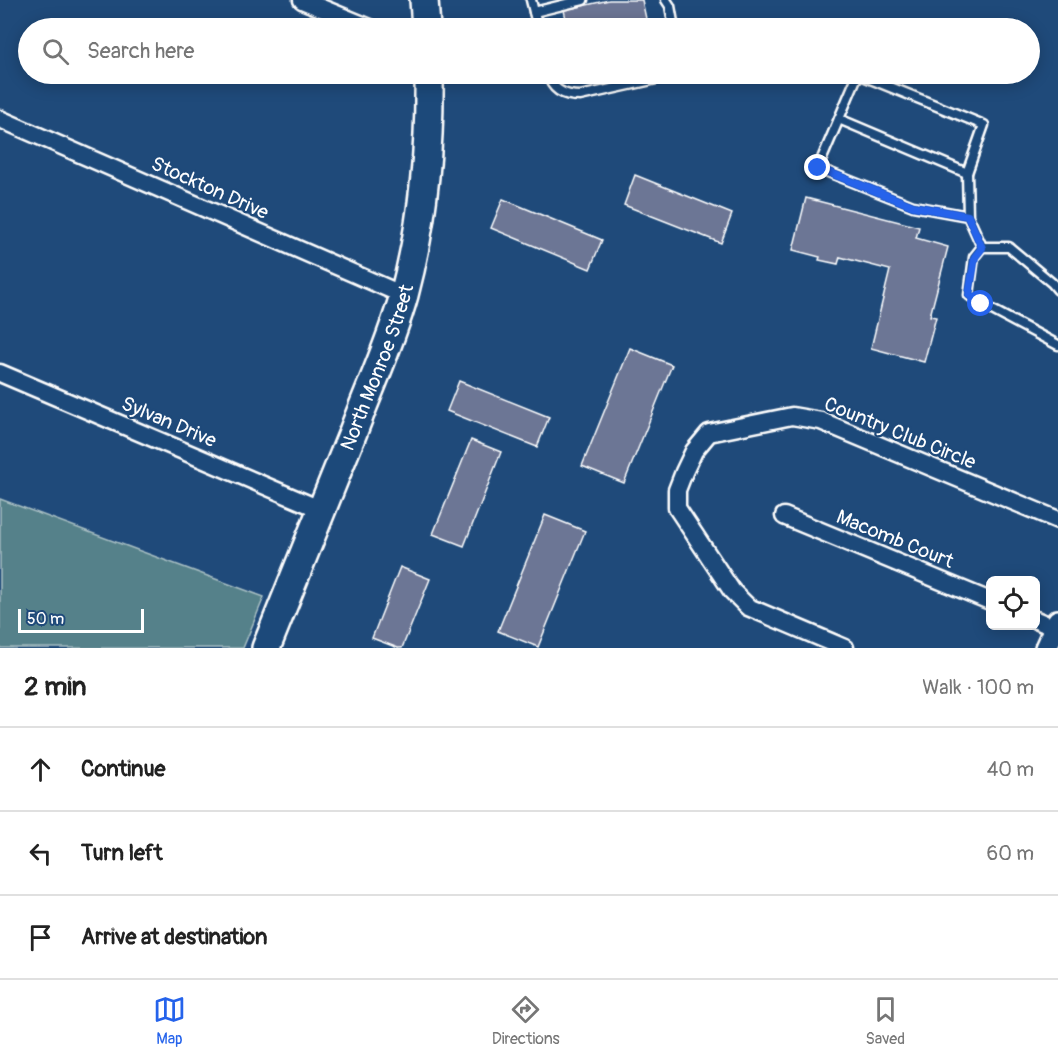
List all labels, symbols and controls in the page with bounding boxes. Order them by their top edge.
search box [18,18,1040,84]
icon: search [39,35,72,68]
text: Search here [87,37,194,65]
street label: Stockton Drive [147,151,273,225]
route end [804,154,830,180]
street label: North Monroe Street [334,281,419,454]
route start [967,290,993,316]
street label: Sylvan Drive [118,391,221,453]
street label: Country Club Circle [820,391,980,475]
street label: Macomb Court [833,504,958,574]
map controls [986,576,1040,630]
button: locate [986,576,1040,630]
scale bar [18,606,144,634]
text: 50 m [27,609,64,629]
text: 2 min [24,671,86,703]
text: Walk · 100 m [922,675,1034,700]
icon: ahead [24,753,57,786]
text: Continue [81,755,165,783]
text: 40 m [987,757,1034,782]
icon: left [24,837,57,870]
text: Turn left [81,839,163,867]
text: 60 m [987,841,1034,866]
icon: arrive [24,921,57,954]
text: Arrive at destination [81,923,267,951]
tab: Map [153,993,186,1049]
tab: Directions [492,993,560,1049]
tab: Saved [865,993,905,1049]

